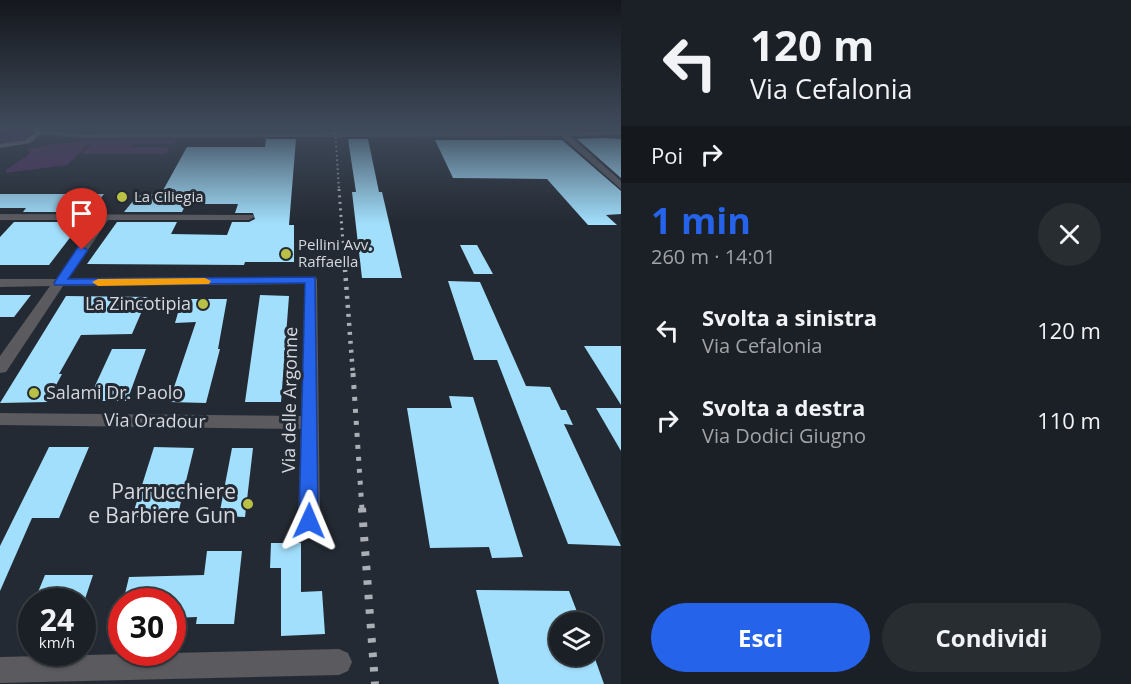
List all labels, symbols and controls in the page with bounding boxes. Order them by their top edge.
text: 120 m [750,16,874,73]
icon: left [651,24,729,102]
text: Via Cefalonia [750,70,913,107]
icon: right [695,138,728,171]
text: Poi [651,140,683,170]
place label: La Ciliegia [134,186,204,206]
pin [56,188,107,250]
marker: La Ciliegia [115,190,129,204]
text: 1 min [651,196,751,245]
icon: arrive [65,197,98,230]
button: close [1038,203,1101,266]
place label: Pellini Avv. Raffaella [298,234,372,271]
text: 260 m · 14:01 [651,243,776,270]
marker: Pellini Avv. Raffaella [279,247,293,261]
place label: La Zincotipia [85,291,191,315]
marker: La Zincotipia [196,297,210,311]
text: Svolta a sinistra [702,302,877,332]
icon: left [651,314,684,347]
text: 120 m [1037,315,1101,345]
street label: Via delle Argonne [276,327,302,473]
text: Via Cefalonia [702,332,822,359]
place label: Salami Dr. Paolo [46,380,183,404]
marker: Salami Dr. Paolo [27,386,41,400]
text: Svolta a destra [702,392,865,422]
icon: right [651,404,684,437]
text: 110 m [1037,405,1101,435]
street label: Via Oradour [104,407,207,433]
text: Via Dodici Giugno [702,422,866,449]
place label: Parrucchiere e Barbiere Gun [88,477,236,529]
position arrow [277,489,341,553]
marker: Parrucchiere e Barbiere Gun [241,497,255,511]
speed limit sign: 30 [108,588,186,666]
text: 24 [40,599,74,640]
button: Esci [651,603,870,672]
button: Condividi [882,603,1101,672]
map controls [549,612,603,666]
button: layers [549,612,603,666]
text: km/h [39,632,75,652]

